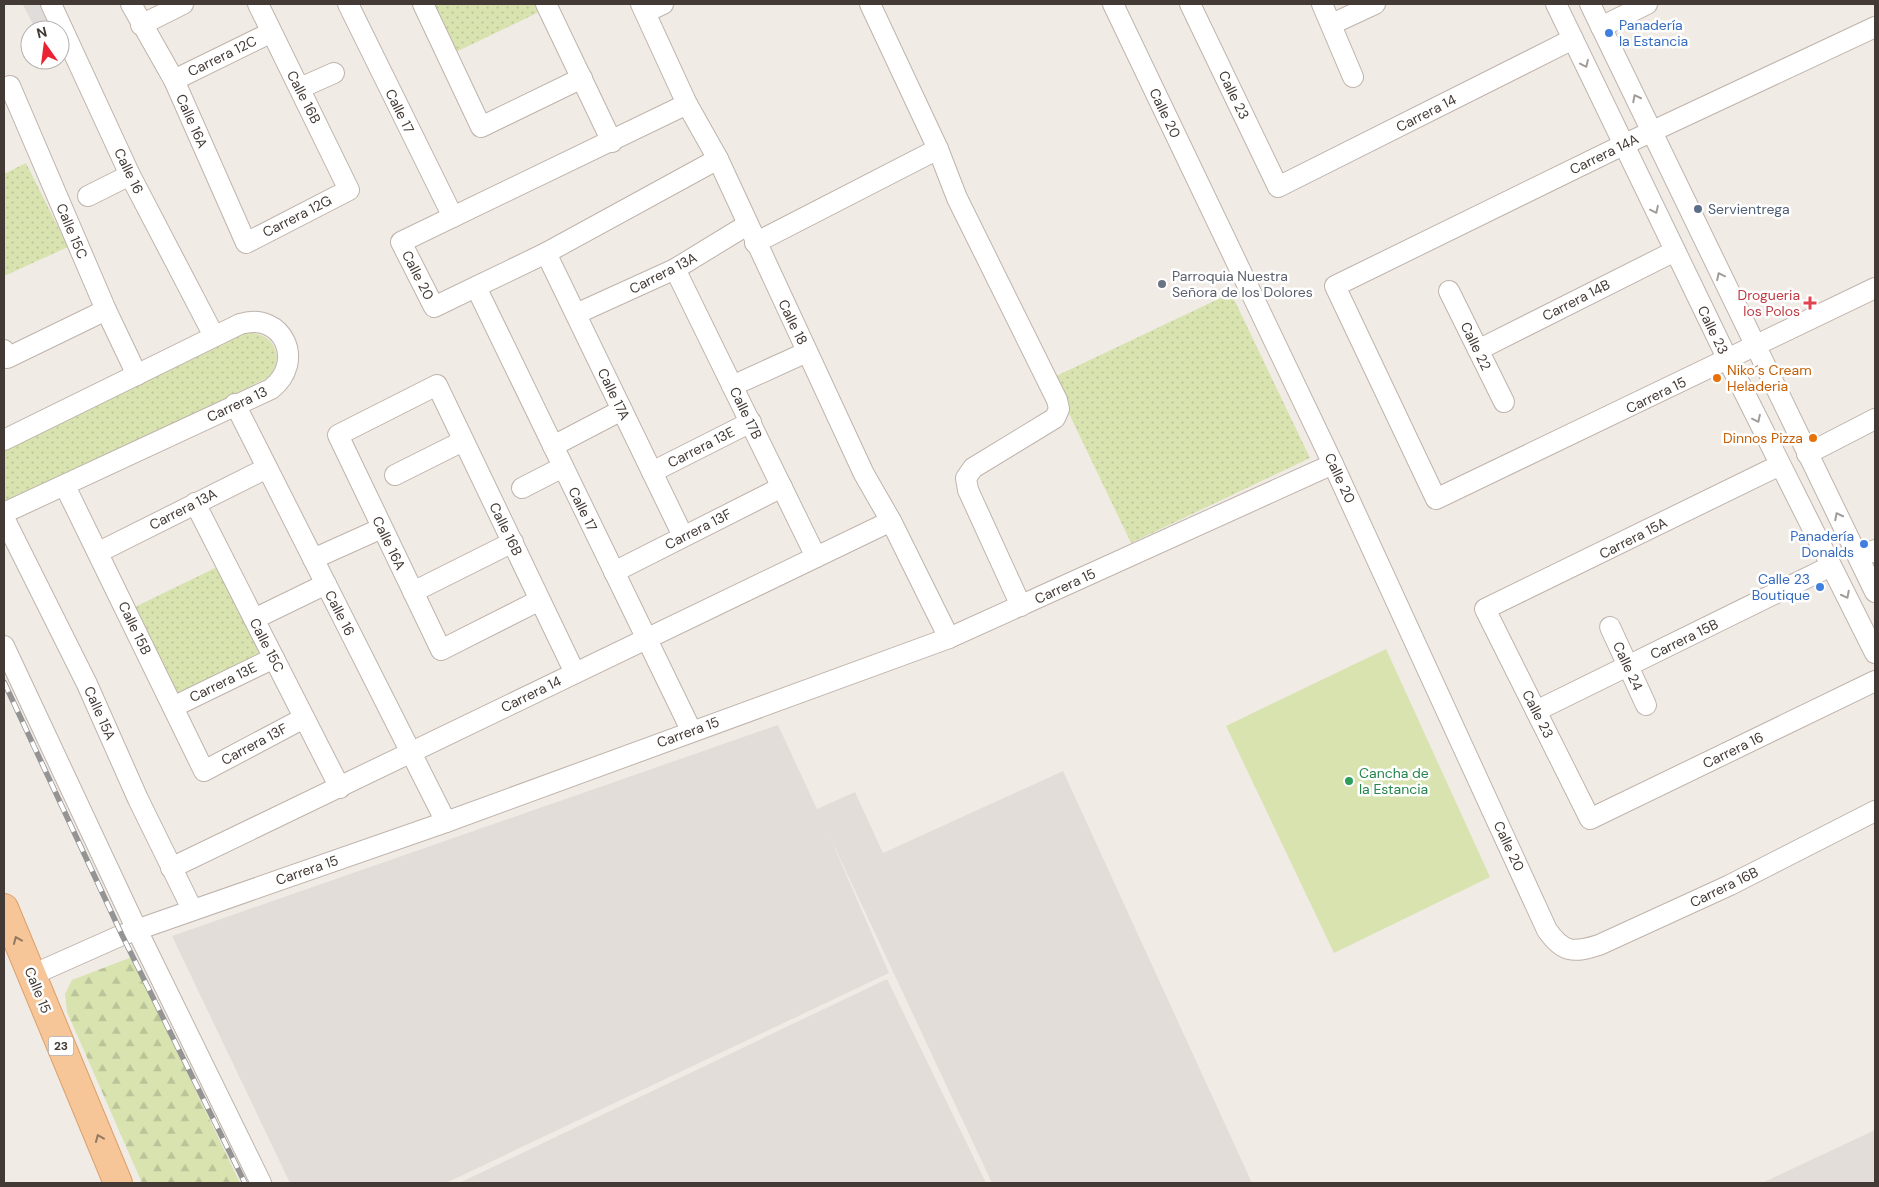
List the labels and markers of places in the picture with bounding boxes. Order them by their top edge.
place label: Panadería la Estancia [1619,16,1688,50]
marker: Panadería la Estancia [1603,27,1615,39]
place label: Servientrega [1708,200,1790,218]
marker: Servientrega [1692,203,1704,215]
place label: Parroquia Nuestra Señora de los Dolores [1172,267,1313,301]
marker: Parroquia Nuestra Señora de los Dolores [1156,278,1168,290]
place label: Drogueria los Polos [1738,286,1800,320]
marker: Drogueria los Polos [1804,297,1816,309]
place label: Niko´s Cream Heladeria [1727,361,1812,395]
marker: Niko´s Cream Heladeria [1711,372,1723,384]
place label: Dinnos Pizza [1723,429,1803,447]
marker: Dinnos Pizza [1807,432,1819,444]
place label: Panadería Donalds [1790,527,1854,561]
marker: Panadería Donalds [1858,538,1870,550]
place label: Calle 23 Boutique [1752,570,1810,604]
marker: Calle 23 Boutique [1814,581,1826,593]
place label: Cancha de la Estancia [1359,764,1429,798]
marker: Cancha de la Estancia [1343,775,1355,787]

